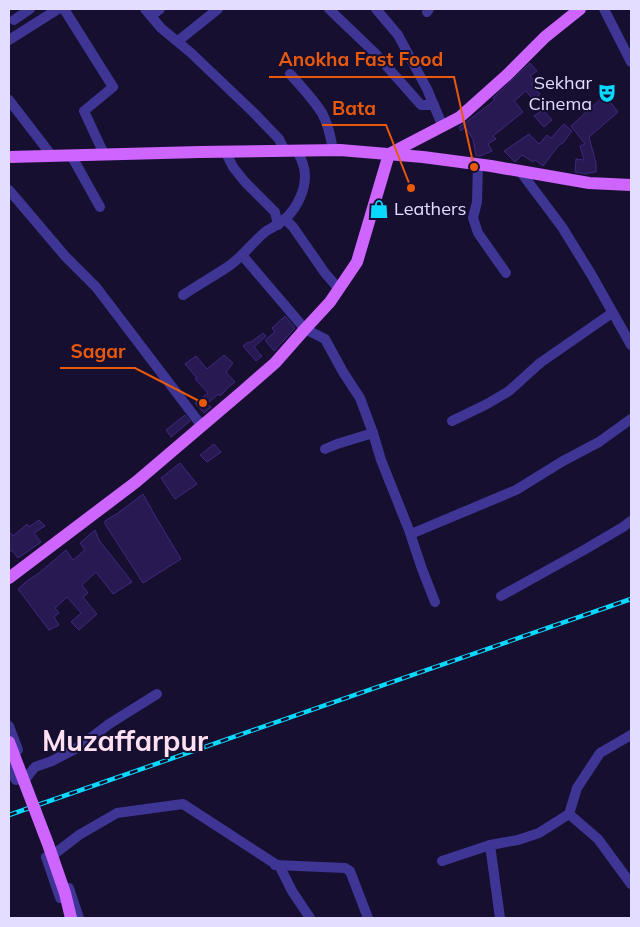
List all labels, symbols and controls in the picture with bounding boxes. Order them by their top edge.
callout: Anokha Fast Food [269,43,454,77]
text: Anokha Fast Food [279,47,443,71]
place label: Sekhar Cinema [528,71,592,115]
theatre icon: Sekhar Cinema [596,82,618,104]
callout: Bata [322,91,386,125]
text: Bata [332,96,376,120]
place label: Leathers [394,197,466,220]
shop icon: Leathers [368,198,390,220]
callout: Sagar [60,334,135,368]
text: Sagar [70,339,126,363]
district label: Muzaffarpur [42,723,208,758]

